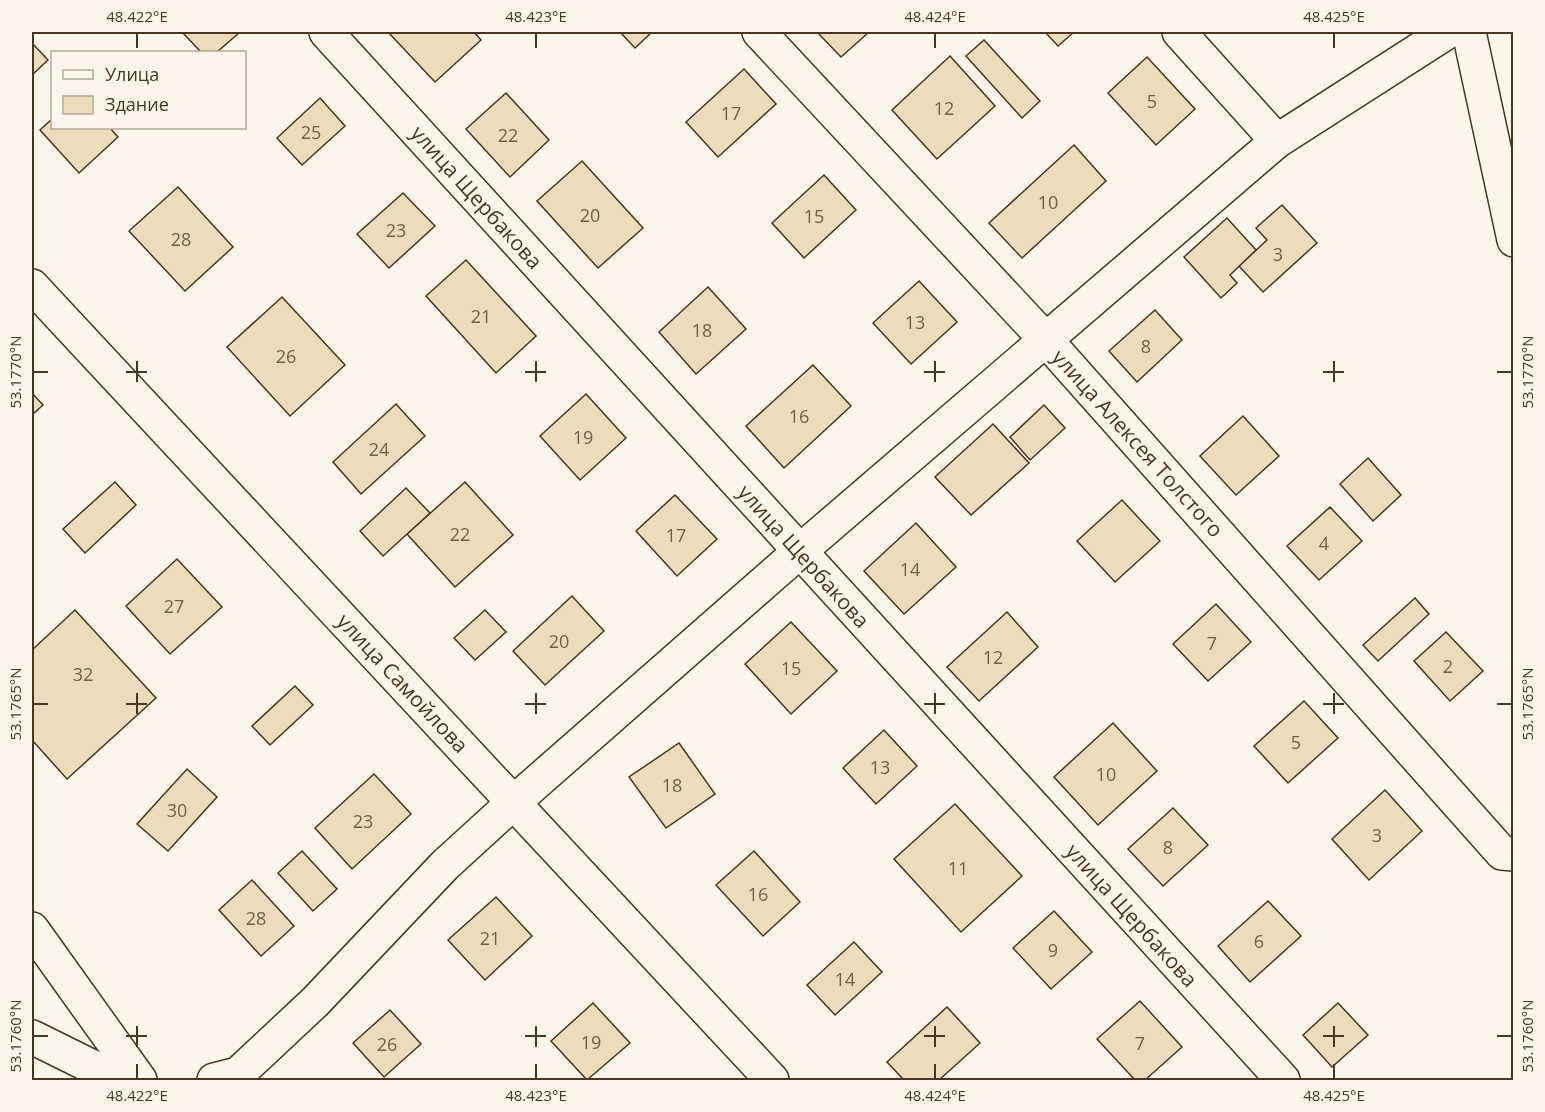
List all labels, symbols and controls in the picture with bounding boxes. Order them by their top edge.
text: 48.422°E [106,6,168,26]
text: 48.423°E [505,6,567,26]
text: 48.424°E [904,6,966,26]
text: 48.425°E [1303,6,1365,26]
legend [51,51,246,129]
text: Улица [105,62,159,86]
house number: 5 [1147,89,1157,113]
text: Здание [105,92,169,116]
house number: 12 [934,96,954,120]
house number: 17 [721,101,741,125]
street label: улица Щербакова [405,119,549,275]
house number: 25 [301,120,321,144]
house number: 22 [498,123,518,147]
house number: 10 [1038,190,1058,214]
house number: 20 [580,203,600,227]
house number: 15 [804,204,824,228]
house number: 23 [386,218,406,242]
house number: 28 [171,227,191,251]
house number: 3 [1273,242,1283,266]
house number: 21 [471,304,491,328]
house number: 13 [905,310,925,334]
house number: 18 [692,318,712,342]
house number: 8 [1141,334,1151,358]
text: 53.1770°N [5,335,25,409]
text: 53.1770°N [1517,335,1537,409]
street label: улица Алексея Толстого [1046,343,1230,543]
house number: 26 [276,344,296,368]
house number: 16 [789,404,809,428]
house number: 19 [573,425,593,449]
house number: 24 [369,437,389,461]
street label: улица Щербакова [732,478,876,634]
house number: 22 [450,522,470,546]
house number: 17 [666,523,686,547]
house number: 4 [1319,531,1329,555]
house number: 14 [900,557,920,581]
house number: 27 [164,594,184,618]
street label: улица Самойлова [331,607,475,759]
house number: 20 [549,629,569,653]
house number: 7 [1207,631,1217,655]
house number: 12 [983,645,1003,669]
house number: 2 [1443,654,1453,678]
house number: 15 [781,656,801,680]
house number: 32 [73,662,93,686]
text: 53.1765°N [5,667,25,741]
text: 53.1765°N [1517,667,1537,741]
house number: 5 [1291,730,1301,754]
house number: 13 [870,755,890,779]
house number: 10 [1096,762,1116,786]
house number: 18 [662,773,682,797]
house number: 30 [167,798,187,822]
house number: 23 [353,809,373,833]
house number: 3 [1372,823,1382,847]
house number: 8 [1163,835,1173,859]
street label: улица Щербакова [1060,837,1204,993]
house number: 11 [948,856,968,880]
house number: 16 [748,882,768,906]
house number: 28 [246,906,266,930]
house number: 21 [480,926,500,950]
house number: 6 [1254,929,1264,953]
house number: 9 [1048,938,1058,962]
house number: 14 [835,967,855,991]
text: 53.1760°N [5,999,25,1073]
text: 53.1760°N [1517,999,1537,1073]
house number: 19 [581,1030,601,1054]
house number: 7 [1135,1031,1145,1055]
house number: 26 [377,1032,397,1056]
text: 48.422°E [106,1085,168,1105]
text: 48.423°E [505,1085,567,1105]
text: 48.424°E [904,1085,966,1105]
text: 48.425°E [1303,1085,1365,1105]

